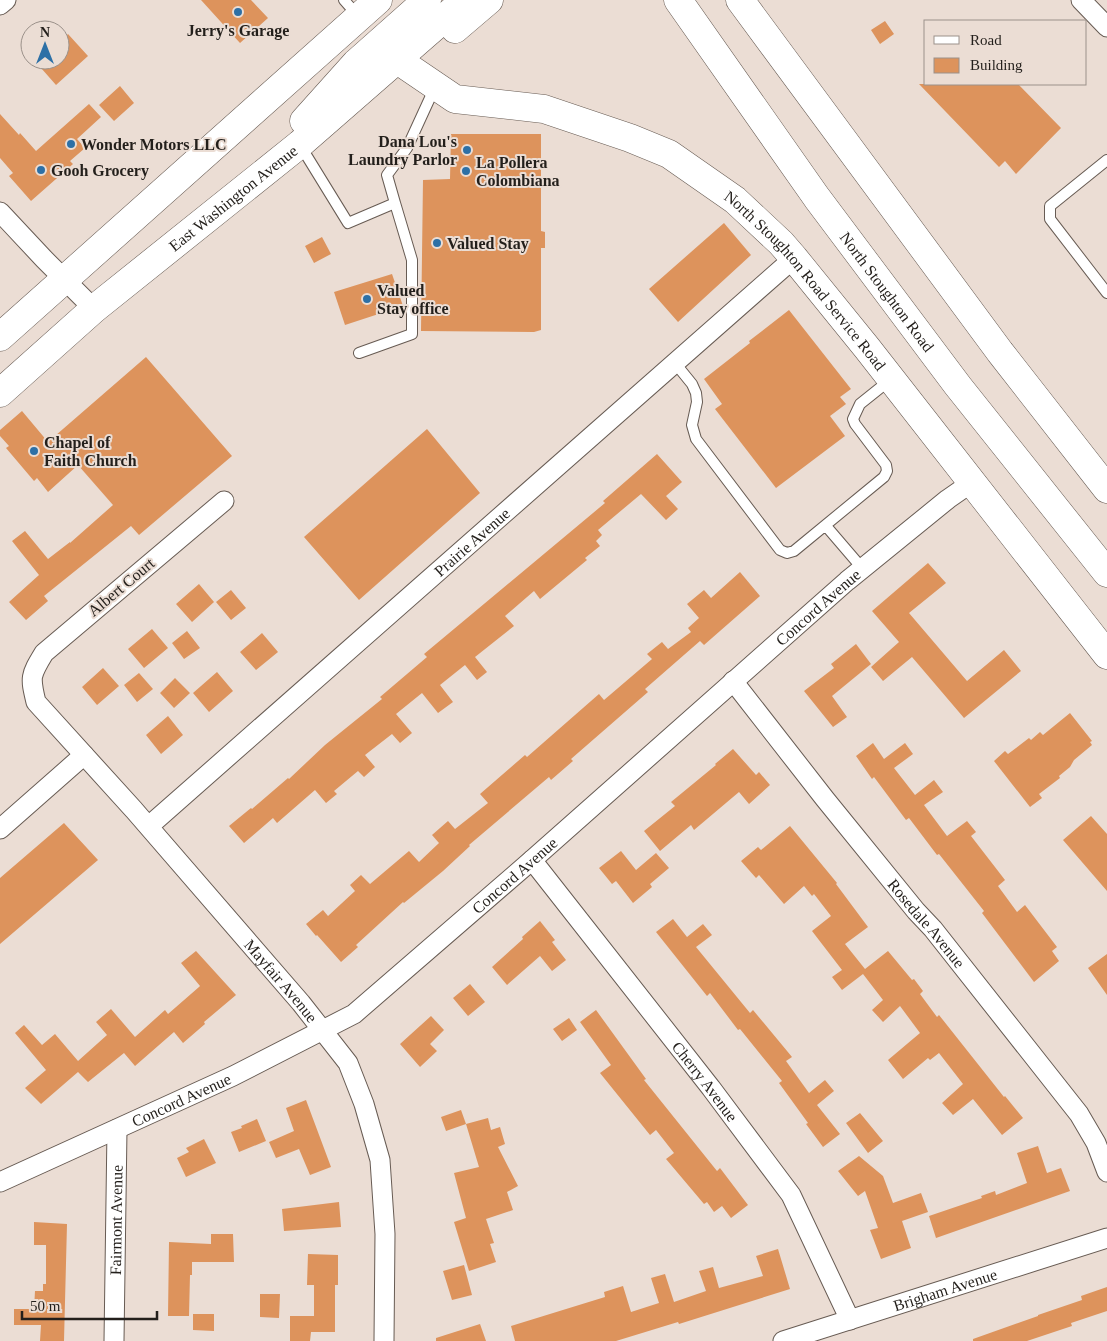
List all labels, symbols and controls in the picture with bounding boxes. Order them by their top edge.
marker: Jerry's Garage [232,6,244,18]
north arrow [20,20,70,70]
legend [924,20,1087,85]
place label: Jerry's Garage [187,22,289,40]
text: N [40,25,50,40]
text: Road [970,32,1002,48]
text: Building [970,57,1023,73]
place label: Dana Lou's Laundry Parlor [348,133,457,169]
place label: Wonder Motors LLC [81,136,226,153]
marker: Wonder Motors LLC [65,138,77,150]
street label: East Washington Avenue [165,141,300,254]
marker: Dana Lou's Laundry Parlor [461,144,473,156]
place label: La Pollera Colombiana [476,154,560,189]
place label: Gooh Grocery [51,162,149,180]
marker: Gooh Grocery [35,164,47,176]
marker: La Pollera Colombiana [460,165,472,177]
street label: North Stoughton Road Service Road [718,188,890,376]
street label: North Stoughton Road [836,227,938,355]
place label: Valued Stay [447,235,529,253]
marker: Valued Stay [431,237,443,249]
place label: Valued Stay office [377,282,449,318]
marker: Valued Stay office [361,293,373,305]
place label: Chapel of Faith Church [44,434,137,469]
marker: Chapel of Faith Church [28,445,40,457]
street label: Prairie Avenue [431,504,513,579]
street label: Albert Court [84,554,158,620]
street label: Concord Avenue [772,565,863,649]
street label: Concord Avenue [468,834,560,917]
street label: Rosedale Avenue [885,875,968,971]
street label: Mayfair Avenue [241,936,321,1025]
street label: Cherry Avenue [669,1038,741,1124]
street label: Concord Avenue [129,1070,233,1129]
street label: Fairmont Avenue [106,1165,125,1275]
street label: Brigham Avenue [891,1265,999,1314]
scale bar [22,1288,158,1320]
text: 50 m [30,1298,61,1314]

